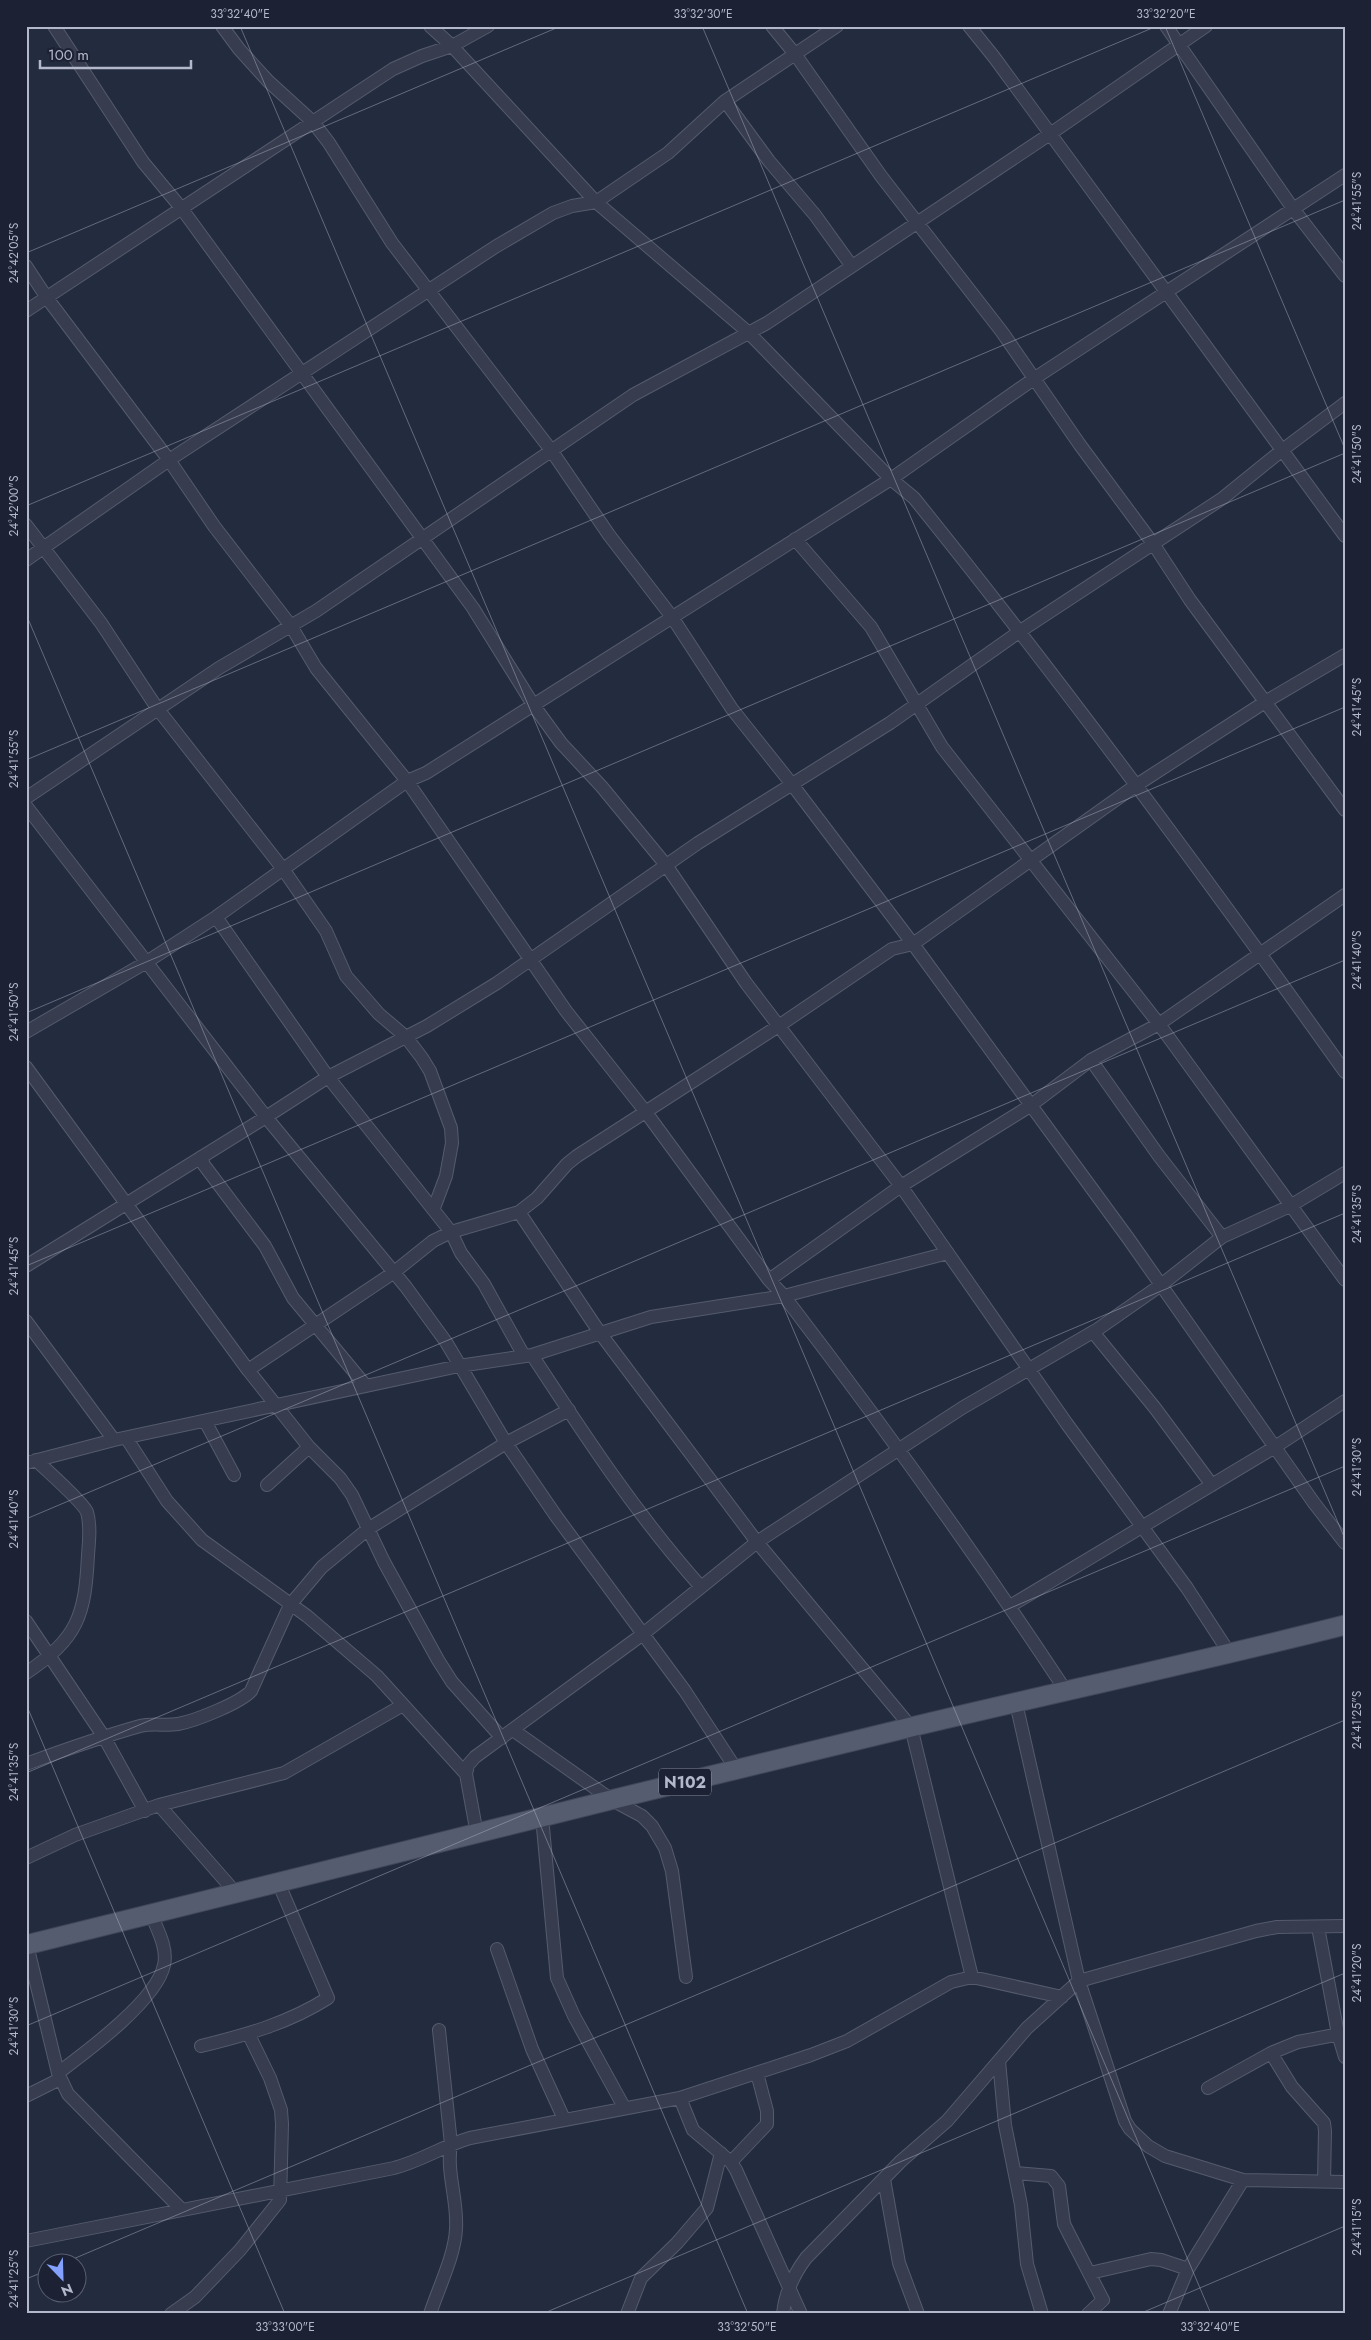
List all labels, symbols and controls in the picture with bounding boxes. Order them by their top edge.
text: 33°32'40"E [210,5,270,23]
text: 33°32'30"E [673,5,733,23]
text: 33°32'20"E [1136,5,1196,23]
scale bar [40,38,191,70]
text: 100 m [48,44,89,66]
text: 24°41'55"S [1348,171,1366,230]
text: 24°42'05"S [5,222,23,283]
text: 24°41'50"S [1348,424,1366,484]
text: 24°42'00"S [5,475,23,536]
text: 24°41'45"S [1348,677,1366,736]
text: 24°41'55"S [5,729,23,788]
text: 24°41'40"S [1348,930,1366,990]
text: 24°41'50"S [5,982,23,1042]
text: 24°41'35"S [1348,1184,1366,1243]
text: 24°41'45"S [5,1236,23,1295]
text: 24°41'30"S [1348,1437,1366,1496]
text: 24°41'40"S [5,1489,23,1549]
text: 24°41'25"S [1348,1690,1366,1749]
text: 24°41'35"S [5,1742,23,1801]
road number: N102 [659,1768,711,1795]
text: 24°41'20"S [1348,1943,1366,2003]
text: 24°41'30"S [5,1996,23,2055]
text: 24°41'15"S [1348,2198,1366,2256]
text: 24°41'25"S [5,2249,23,2308]
north arrow [38,2252,88,2302]
text: N [58,2279,76,2301]
text: 33°33'00"E [255,2318,315,2336]
text: 33°32'50"E [717,2318,777,2336]
text: 33°32'40"E [1180,2318,1240,2336]

